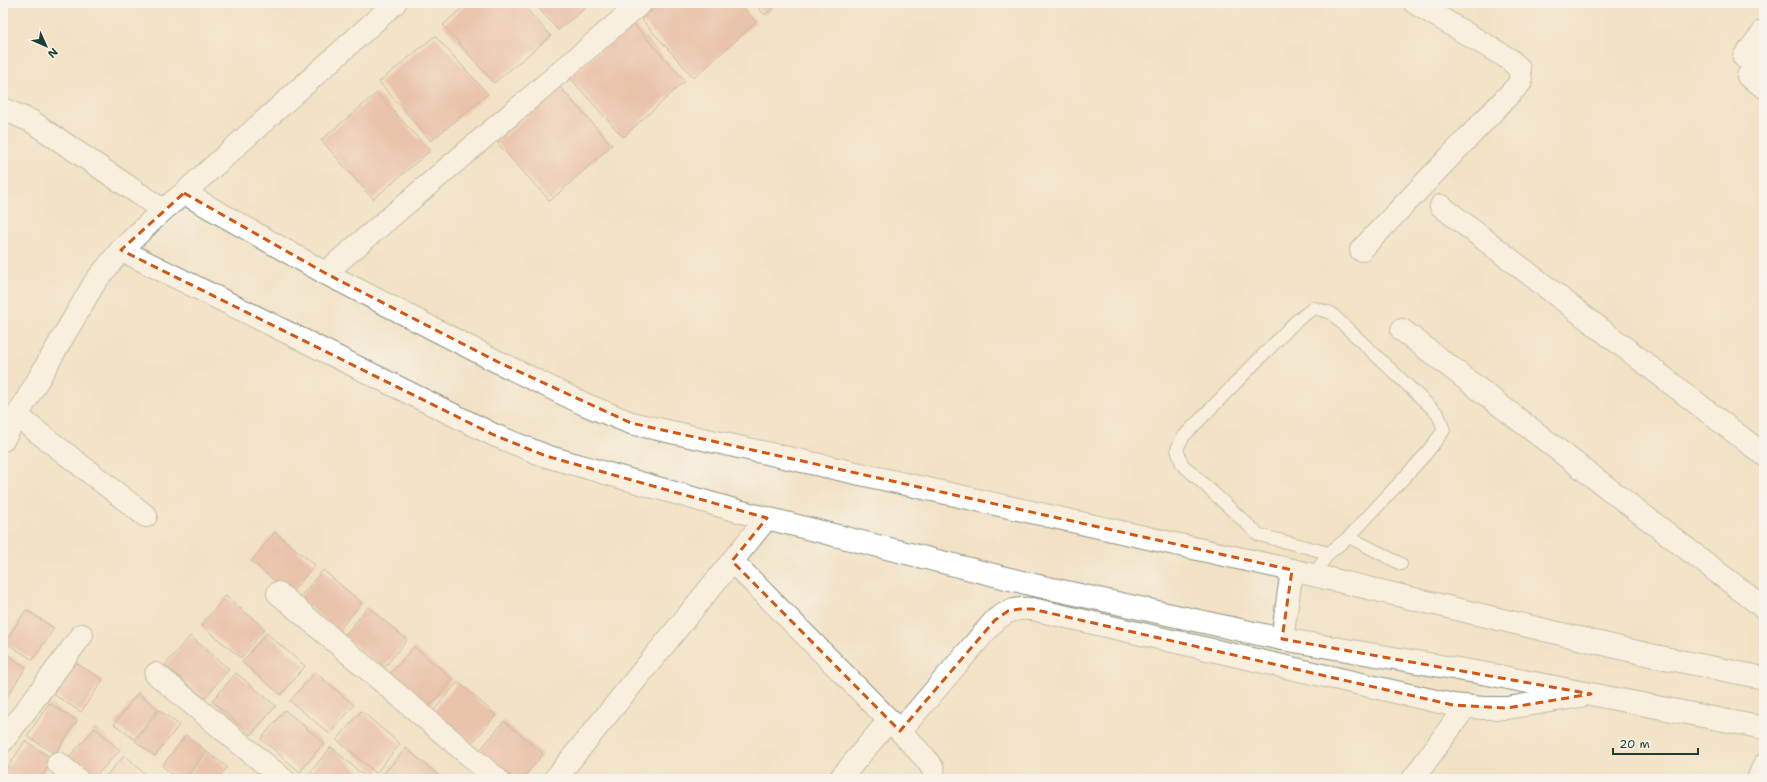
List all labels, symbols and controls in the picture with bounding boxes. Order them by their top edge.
north arrow [26,26,66,66]
text: N [44,44,61,61]
scale bar [1613,730,1698,756]
text: 20 m [1619,736,1650,752]

